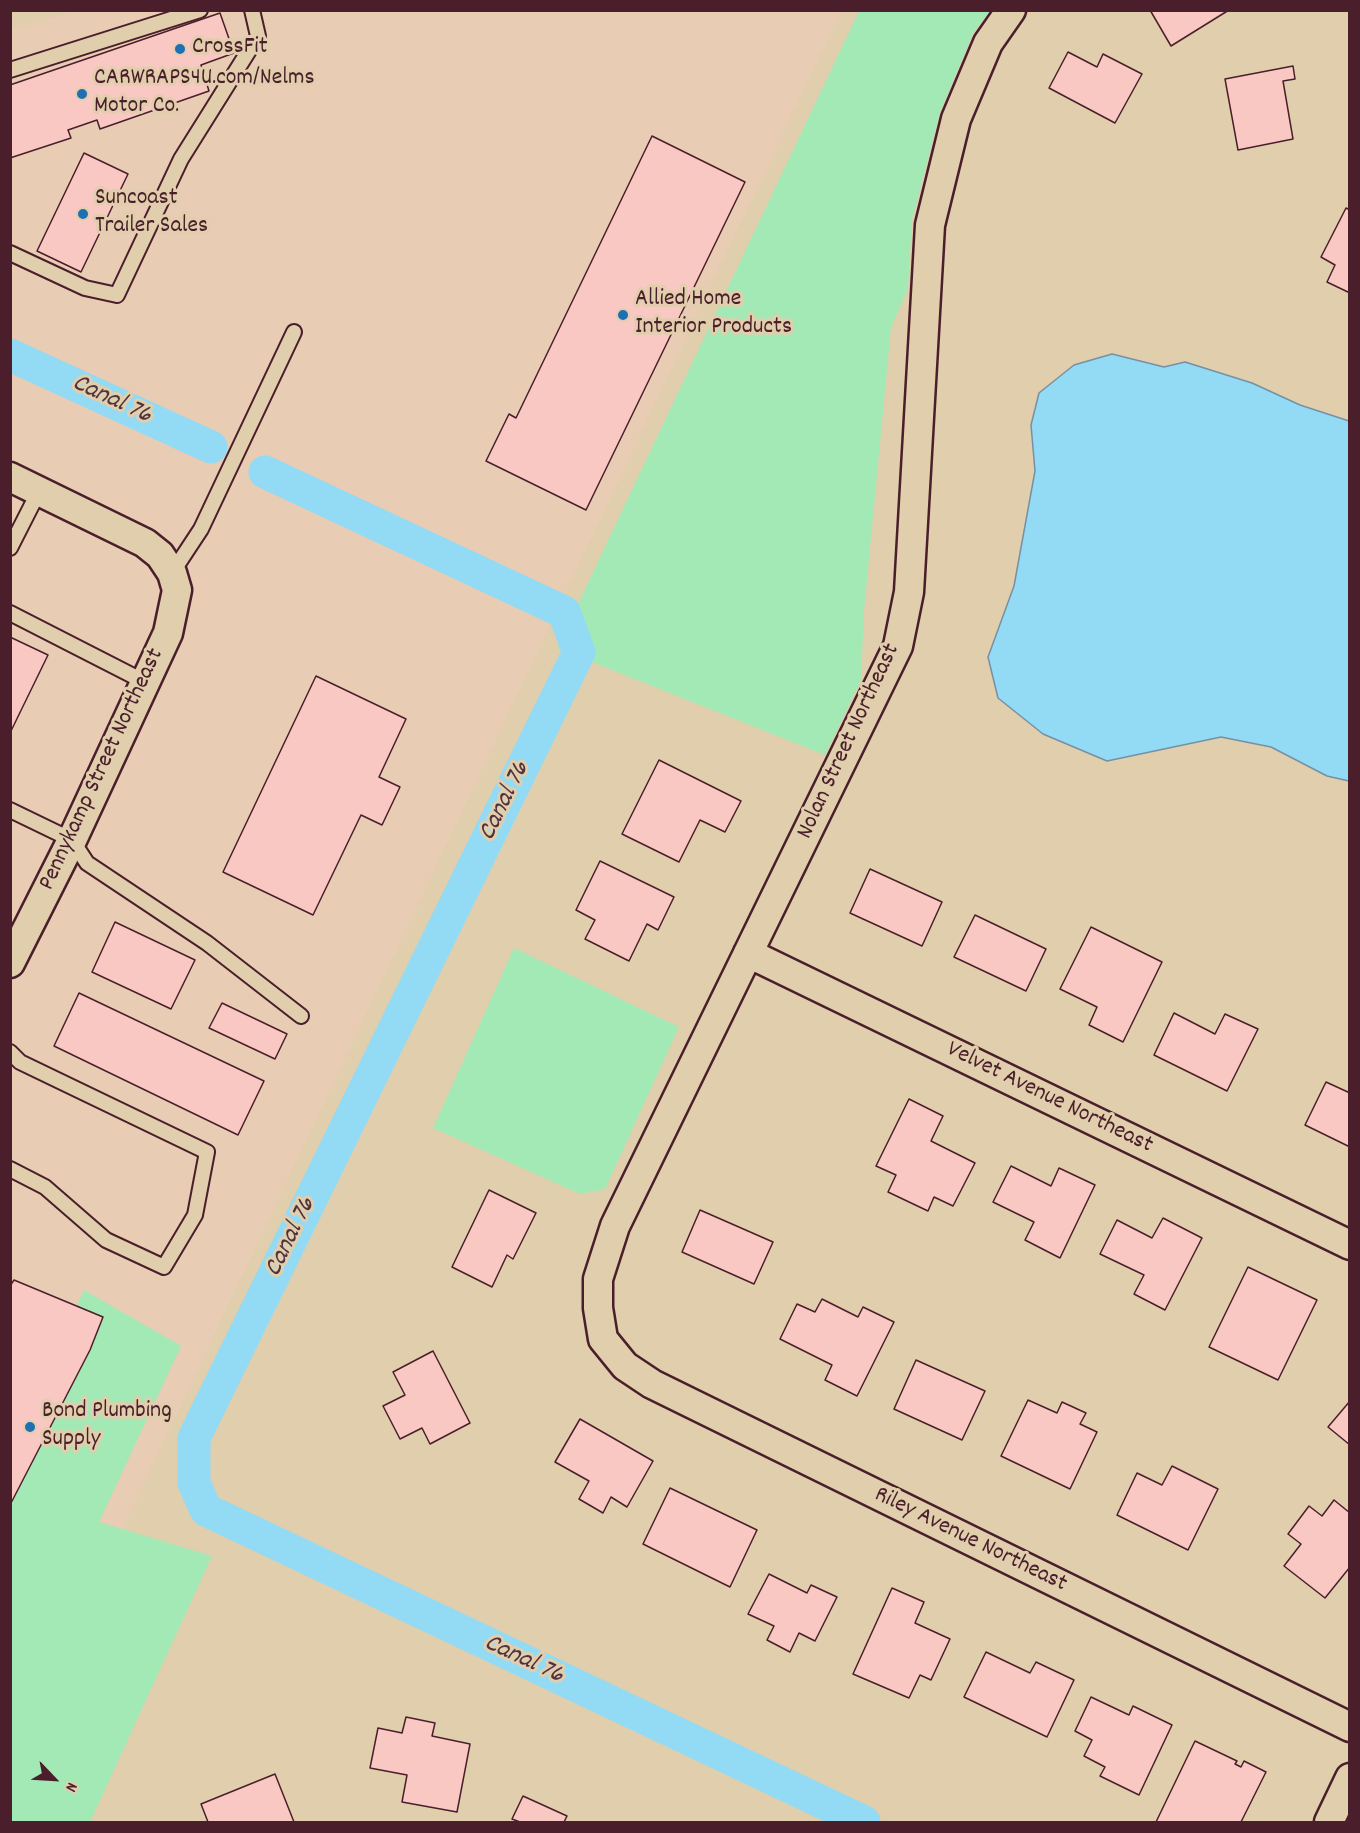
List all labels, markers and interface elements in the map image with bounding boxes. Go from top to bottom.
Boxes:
place label: CrossFit [192,35,268,63]
marker: CrossFit [173,42,187,56]
place label: CARWRAPS4U.com/Nelms Motor Co. [94,66,315,122]
marker: CARWRAPS4U.com/Nelms Motor Co. [75,87,89,101]
place label: Suncoast Trailer Sales [95,186,208,242]
marker: Suncoast Trailer Sales [76,207,90,221]
place label: Allied Home Interior Products [635,287,792,343]
marker: Allied Home Interior Products [616,308,630,322]
water label: Canal 76 [66,369,156,433]
street label: Nolan Street Northeast [792,640,908,844]
street label: Pennykamp Street Northeast [34,645,172,895]
water label: Canal 76 [474,757,538,847]
street label: Velvet Avenue Northeast [941,1037,1157,1161]
water label: Canal 76 [260,1193,324,1283]
place label: Bond Plumbing Supply [42,1399,172,1455]
marker: Bond Plumbing Supply [23,1420,37,1434]
street label: Riley Avenue Northeast [869,1482,1071,1600]
water label: Canal 76 [478,1629,568,1693]
north arrow [24,1749,84,1809]
text: N [59,1778,83,1795]

